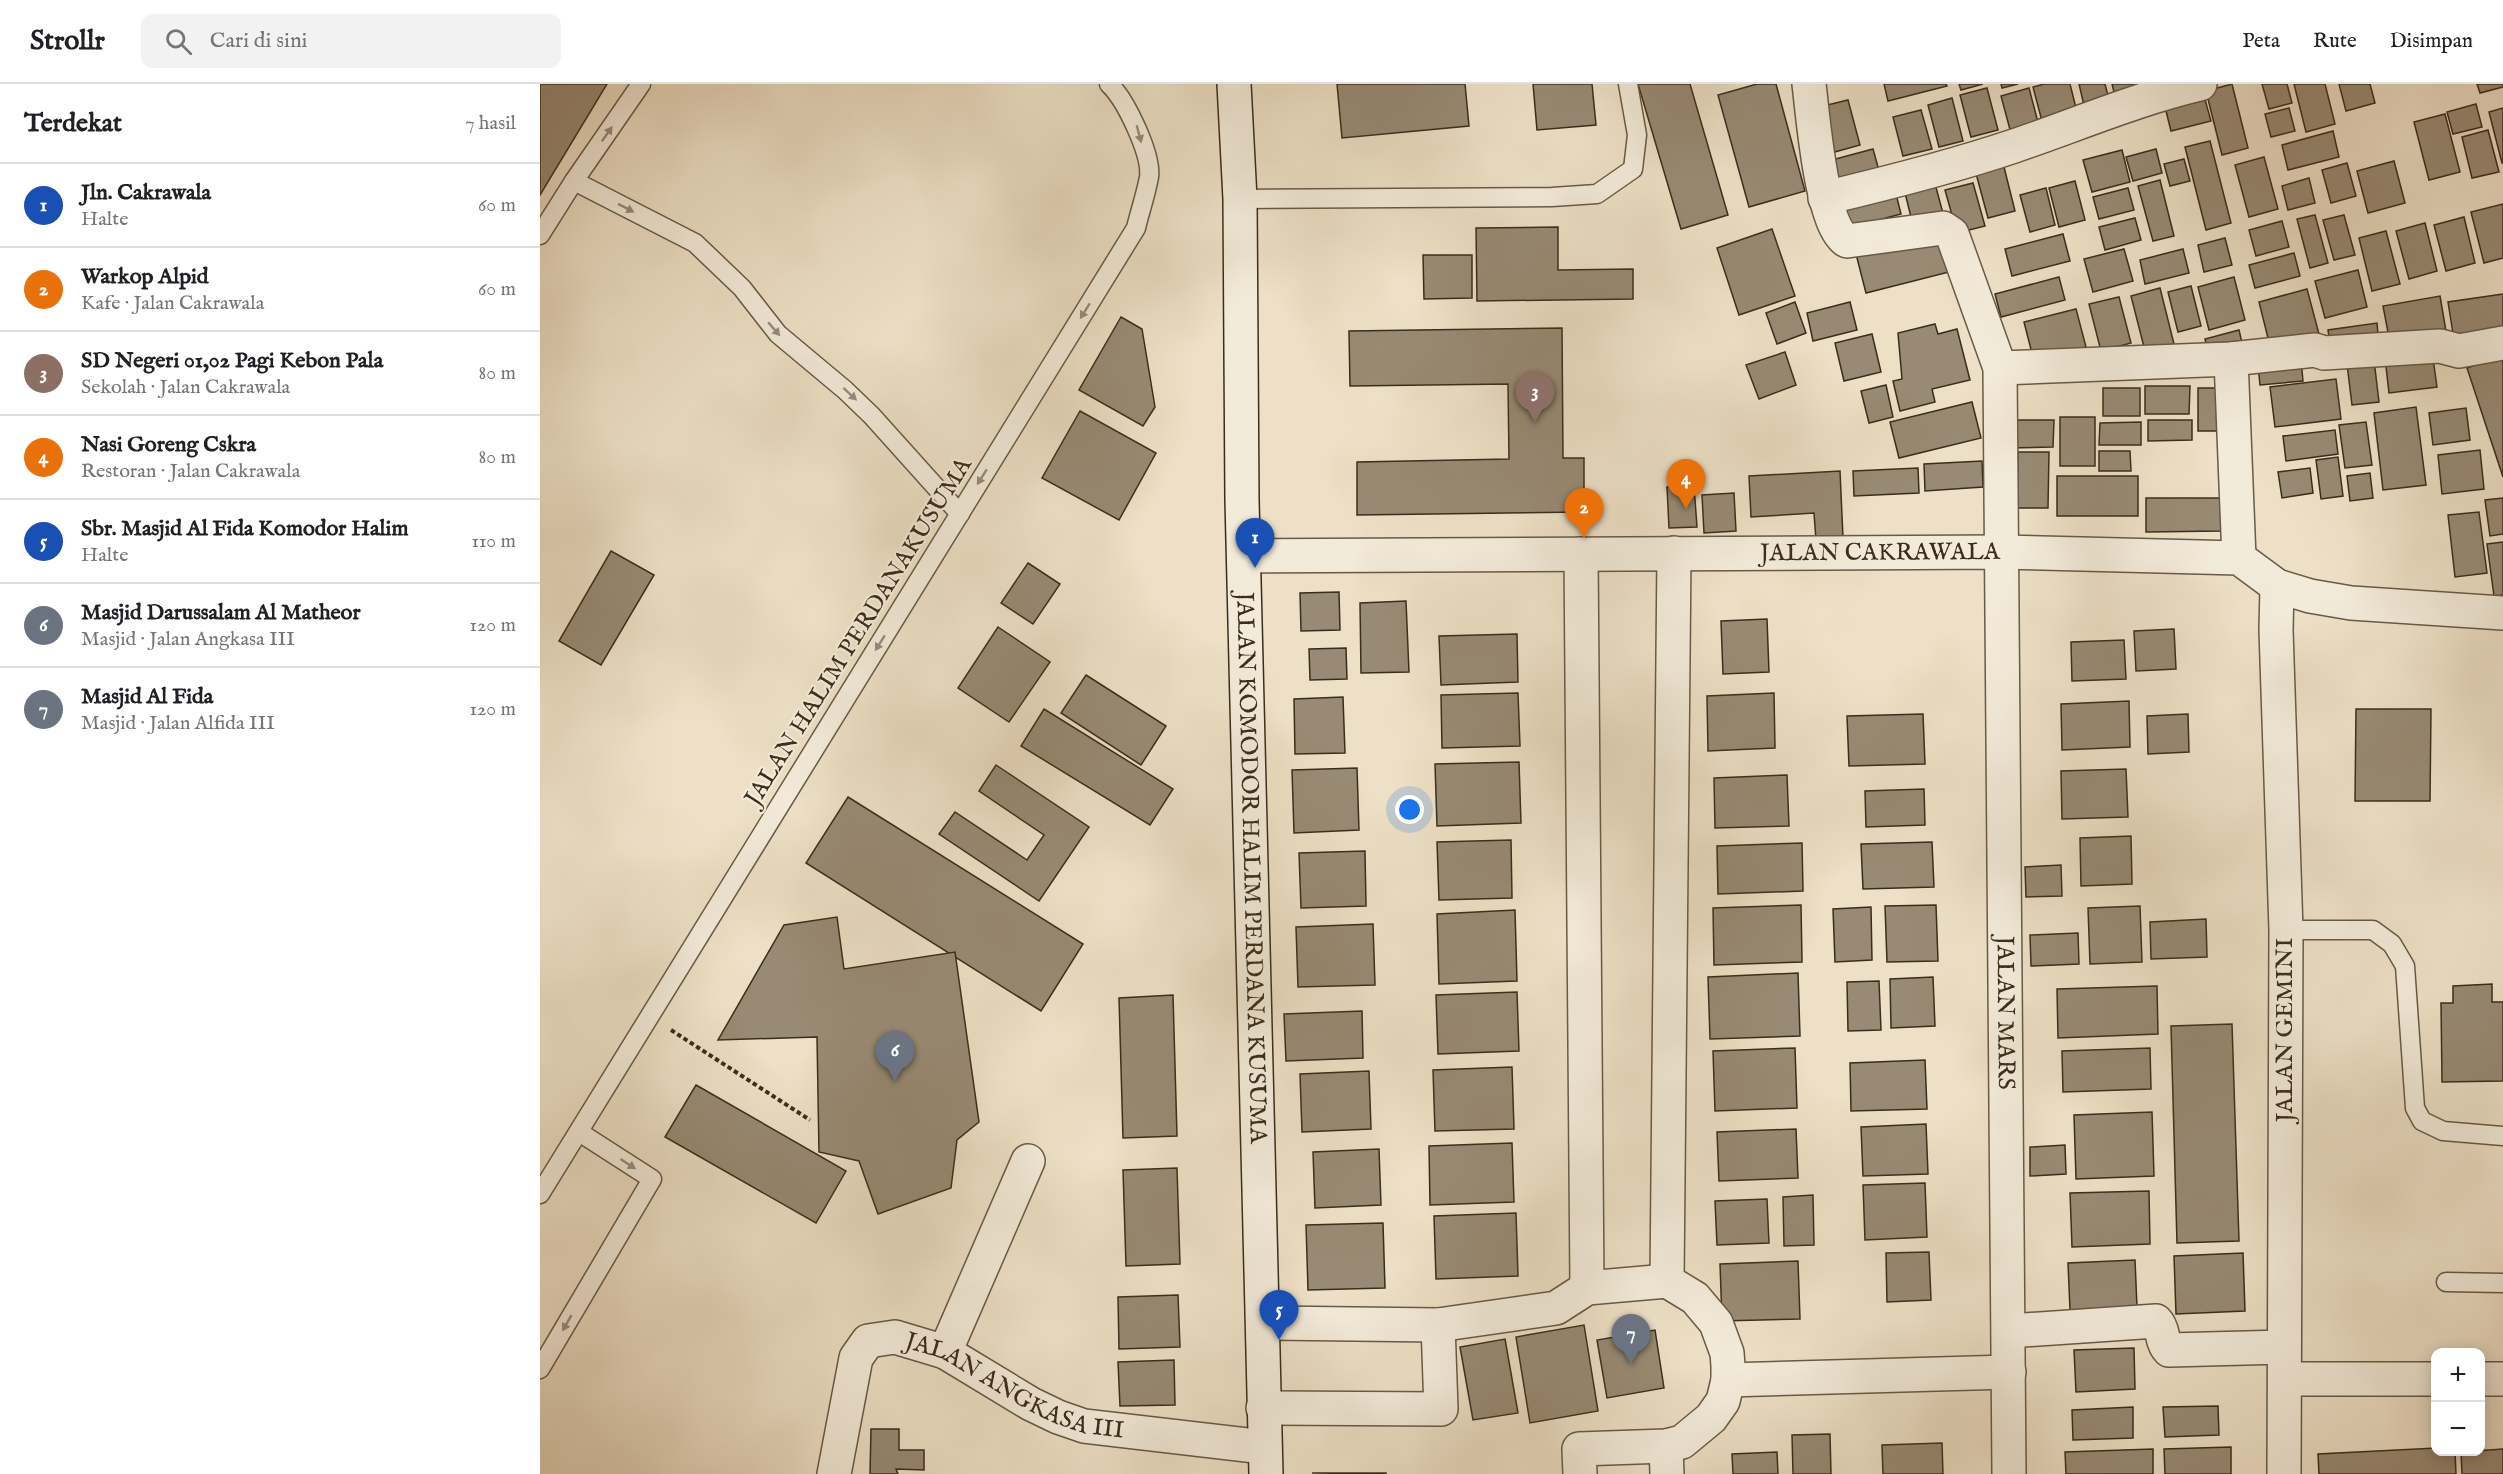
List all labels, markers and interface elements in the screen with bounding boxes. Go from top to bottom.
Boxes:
search box [141,14,561,68]
text: Strollr [30,24,105,59]
icon: search [162,25,195,58]
text: Cari di sini [210,27,308,55]
text: Peta [2242,28,2280,55]
text: Rute [2313,28,2357,55]
text: Disimpan [2390,28,2473,55]
text: Terdekat [24,107,122,140]
text: 7 hasil [465,111,516,136]
one-way arrow [1134,124,1144,143]
one-way arrow [601,126,613,142]
text: Jln. Cakrawala [81,179,211,207]
text: 1 [40,193,47,218]
text: 60 m [478,193,516,218]
one-way arrow [617,203,634,213]
text: Halte [81,207,128,232]
text: Warkop Alpid [81,263,209,291]
text: 2 [39,277,48,302]
text: 60 m [478,277,516,302]
text: Kafe · Jalan Cakrawala [81,291,264,316]
one-way arrow [1079,303,1090,319]
one-way arrow [768,321,781,337]
text: SD Negeri 01,02 Pagi Kebon Pala [81,347,383,375]
text: 3 [40,361,47,386]
text: 80 m [479,361,516,386]
pin: 3 [1516,372,1554,422]
text: Sekolah · Jalan Cakrawala [81,375,290,400]
one-way arrow [842,387,856,401]
text: Nasi Goreng Cskra [81,431,256,459]
text: 4 [39,445,48,470]
text: 80 m [479,445,516,470]
street label: JALAN HALIM PERDANAKUSUMA [737,451,980,815]
text: Restoran · Jalan Cakrawala [81,459,300,484]
pin: 4 [1666,460,1706,509]
one-way arrow [977,469,988,485]
pin: 2 [1564,488,1604,538]
text: Sbr. Masjid Al Fida Komodor Halim [81,515,408,543]
pin: 1 [1236,518,1274,568]
text: 5 [40,529,47,554]
text: 110 m [472,529,516,554]
street label: JALAN CAKRAWALA [1757,537,2001,569]
text: Halte [81,543,128,568]
street label: JALAN KOMODOR HALIM PERDANA KUSUMA [1229,589,1273,1145]
text: Masjid Darussalam Al Matheor [81,599,361,627]
text: 6 [39,613,48,638]
text: 120 m [470,613,516,638]
text: Masjid · Jalan Angkasa III [81,627,295,652]
one-way arrow [875,635,886,651]
text: Masjid Al Fida [81,683,213,711]
text: 7 [39,697,48,722]
text: 120 m [470,697,516,722]
text: Masjid · Jalan Alfida III [81,711,275,736]
your location [1395,795,1424,824]
street label: JALAN MARS [1989,933,2021,1090]
street label: JALAN GEMINI [2270,938,2301,1125]
pin: 6 [876,1032,914,1081]
one-way arrow [620,1158,636,1169]
pin: 5 [1260,1290,1298,1340]
pin: 7 [1612,1314,1650,1364]
one-way arrow [562,1315,572,1332]
street label: JALAN ANGKASA III [899,1325,1126,1446]
map controls [2431,1348,2485,1456]
button: + [2431,1348,2485,1402]
button: − [2431,1402,2485,1456]

